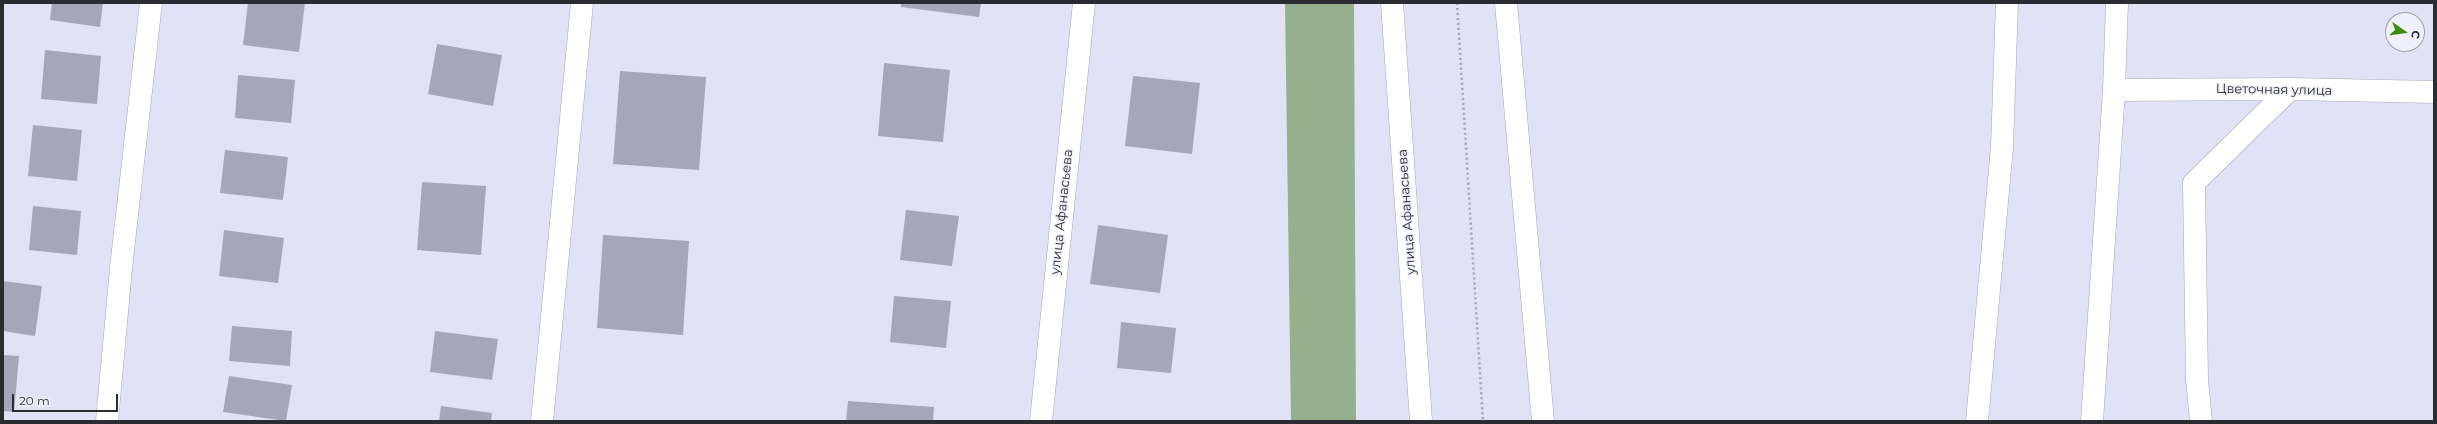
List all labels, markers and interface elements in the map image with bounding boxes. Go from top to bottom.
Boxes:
north arrow [2385,12,2425,52]
text: С [2408,29,2423,40]
street label: Цветочная улица [2216,81,2332,99]
street label: улица Афанасьева [1048,149,1076,275]
street label: улица Афанасьева [1395,149,1419,275]
scale bar [14,386,120,412]
text: 20 m [19,393,50,408]

